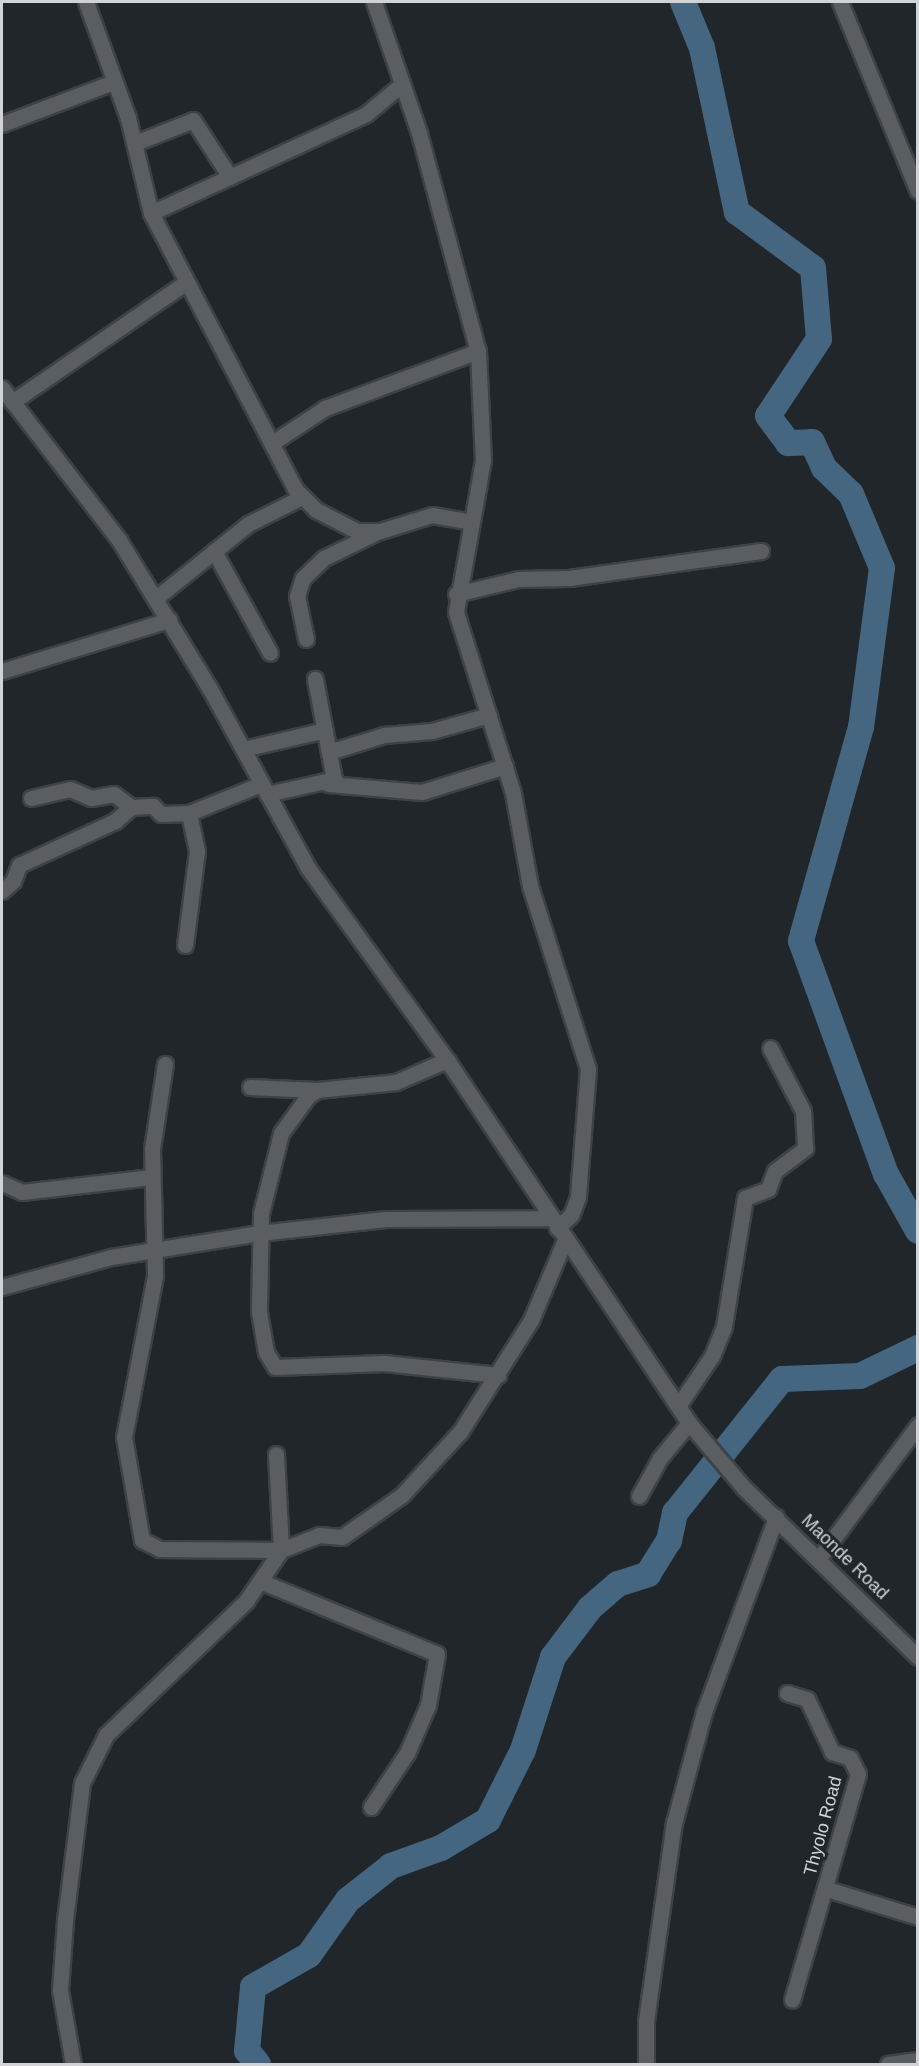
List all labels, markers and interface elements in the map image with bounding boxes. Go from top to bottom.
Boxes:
street label: Maonde Road [797,1510,893,1604]
street label: Thyolo Road [799,1774,847,1878]

